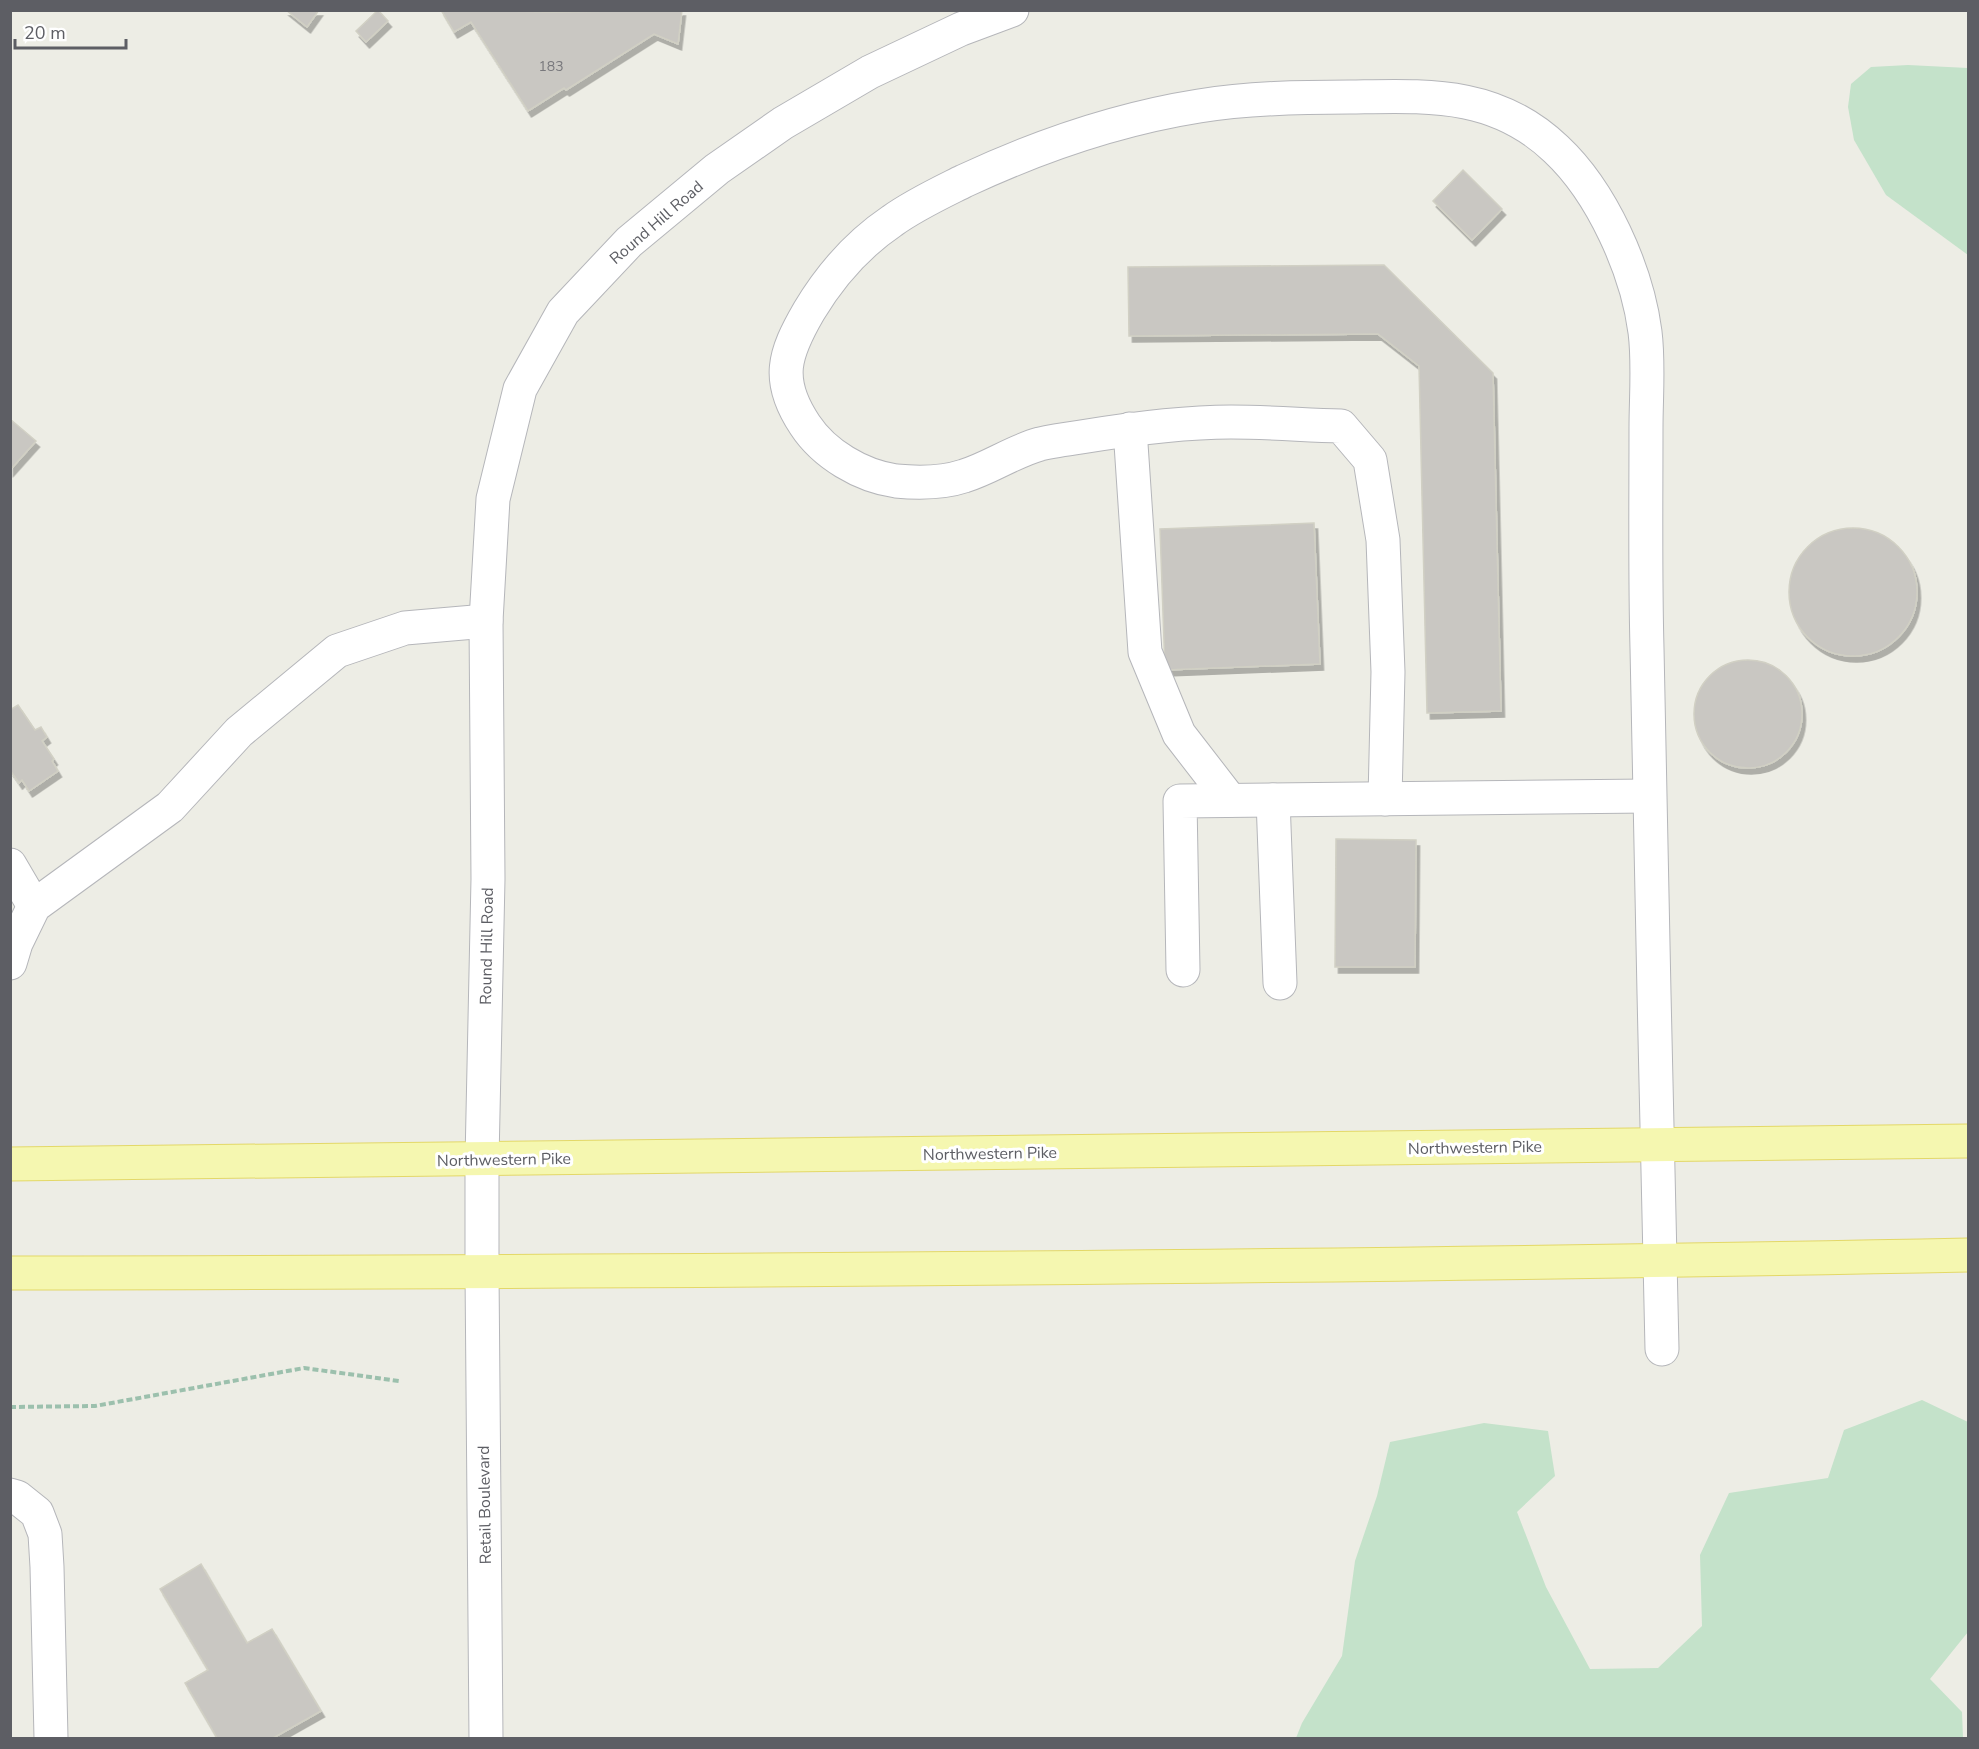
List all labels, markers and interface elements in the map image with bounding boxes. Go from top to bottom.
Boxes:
scale bar [15,12,126,50]
text: 20 m [24,21,66,45]
house number: 183 [538,57,564,76]
street label: Round Hill Road [605,176,708,270]
street label: Round Hill Road [475,887,499,1005]
street label: Northwestern Pike [1408,1136,1542,1160]
street label: Northwestern Pike [923,1142,1057,1166]
street label: Northwestern Pike [437,1148,571,1172]
street label: Retail Boulevard [473,1445,497,1565]

